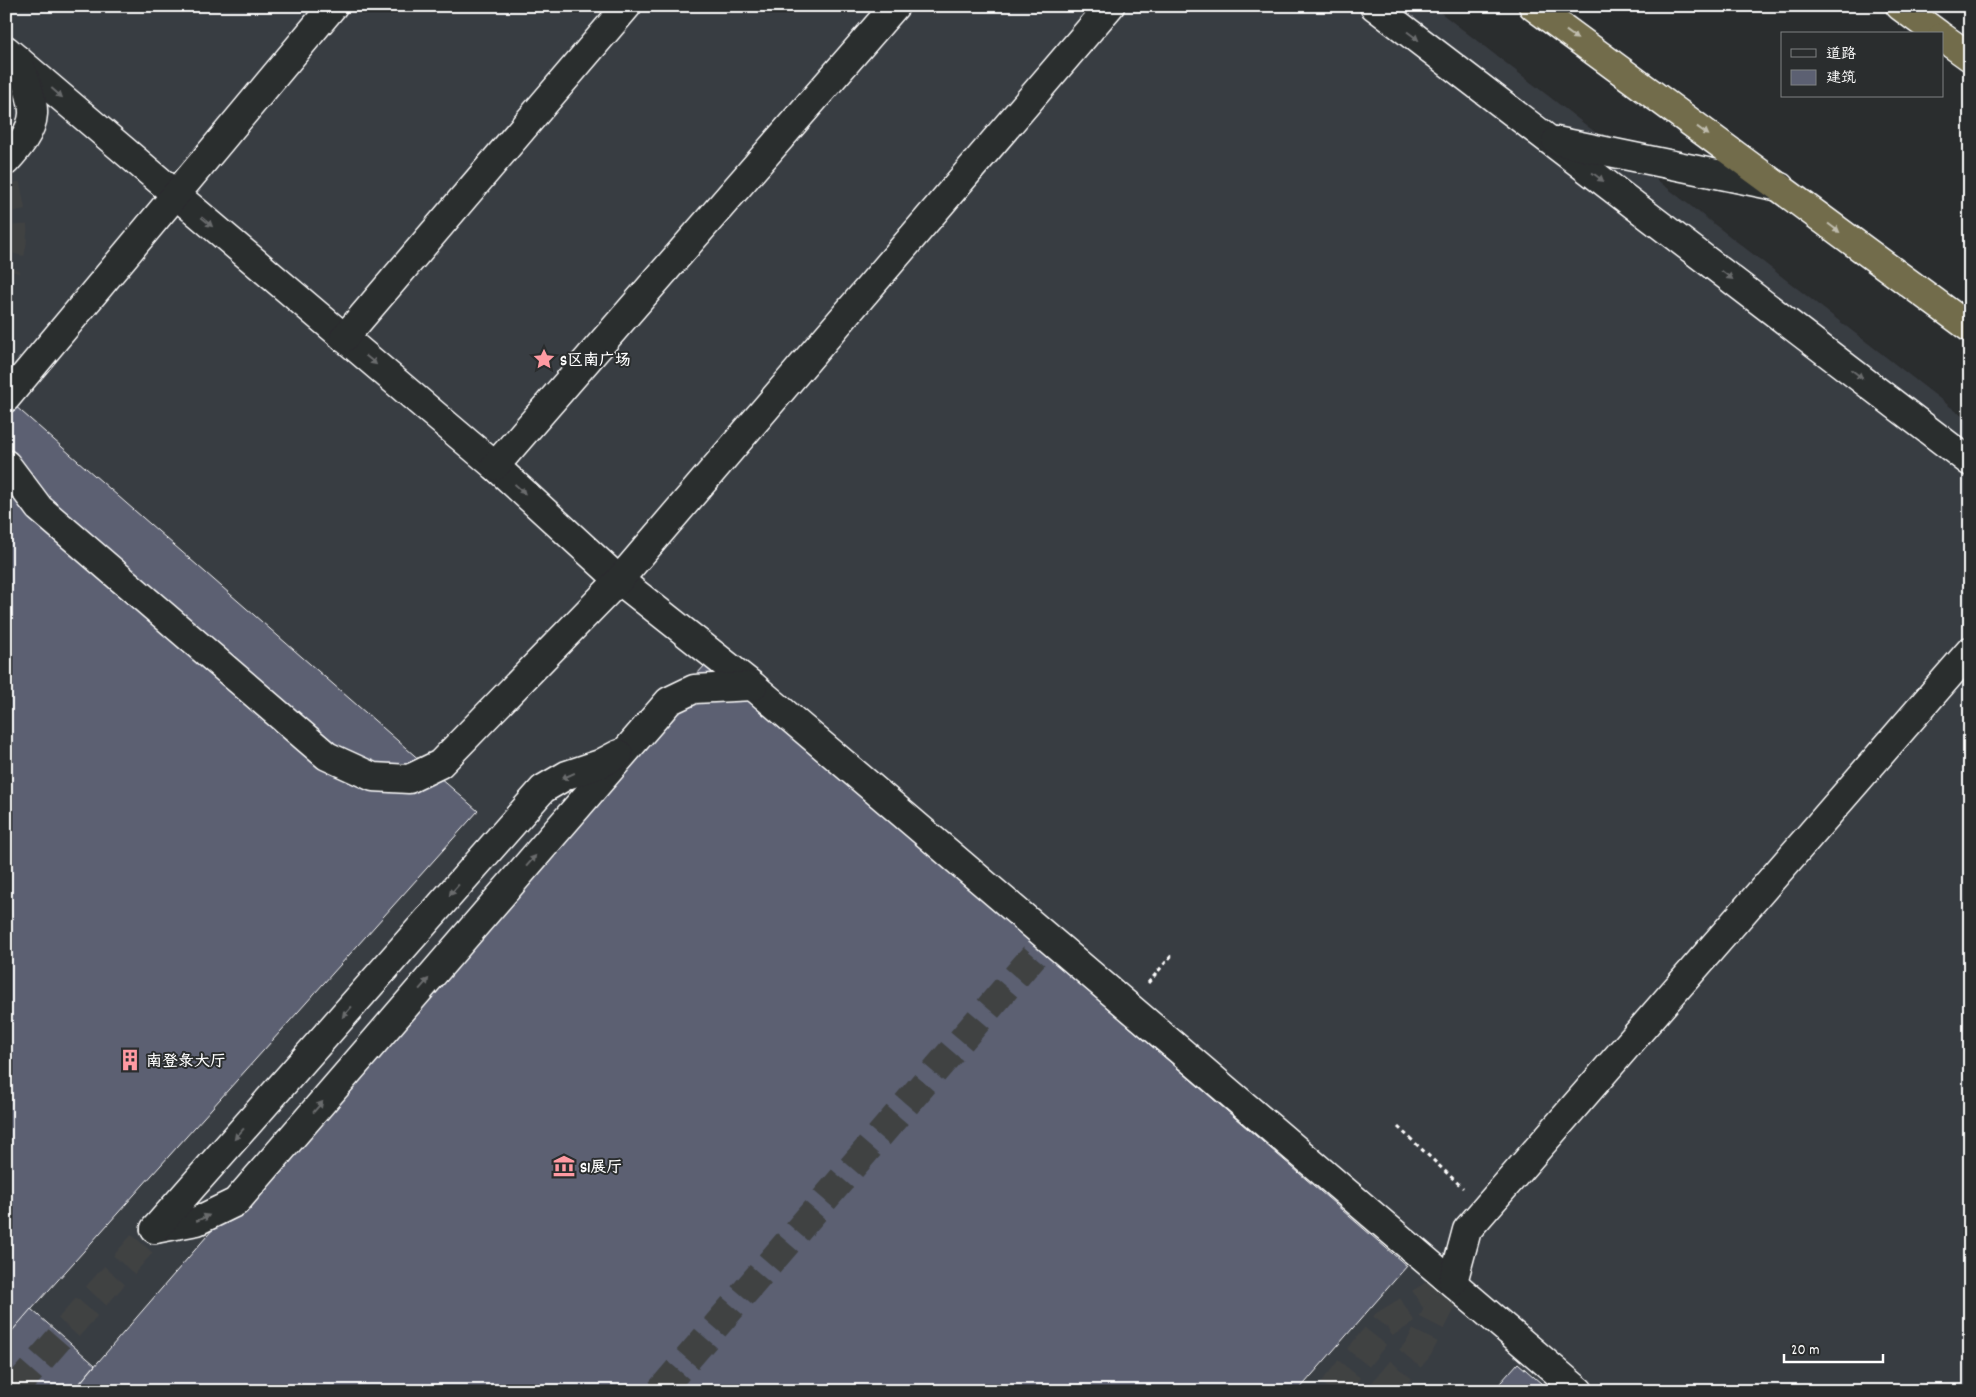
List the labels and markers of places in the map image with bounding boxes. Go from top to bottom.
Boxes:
place icon: S区南广场 [531,346,557,372]
place label: S区南广场 [560,350,631,373]
building icon: 南登录大厅 [117,1047,143,1073]
place label: 南登录大厅 [146,1051,226,1074]
museum icon: S1展厅 [551,1153,577,1179]
place label: S1展厅 [580,1157,623,1180]

